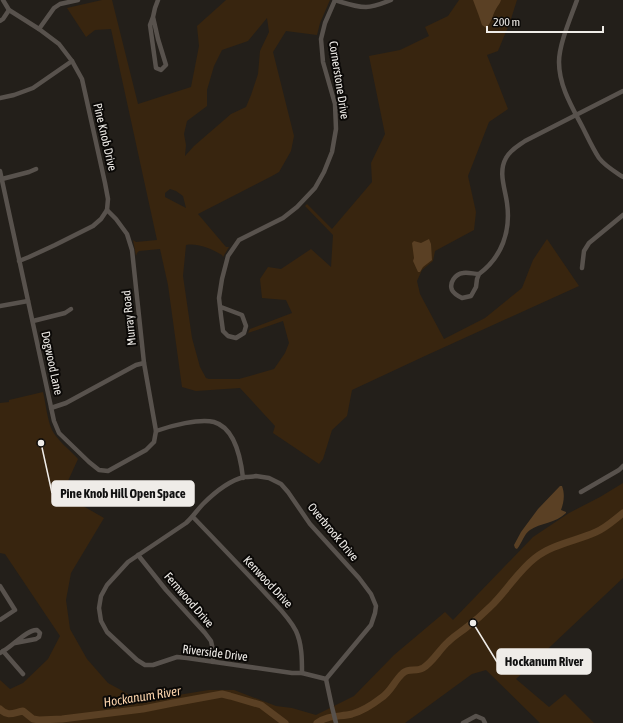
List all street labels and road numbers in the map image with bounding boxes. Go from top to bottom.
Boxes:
street label: Cornerstone Drive [326,40,352,120]
street label: Pine Knob Drive [90,102,120,172]
street label: Murray Road [119,290,139,346]
street label: Dogwood Lane [38,330,66,396]
street label: Overbrook Drive [305,500,361,564]
street label: Kenwood Drive [240,553,296,611]
street label: Fernwood Drive [161,570,217,630]
street label: Riverside Drive [182,642,248,664]

